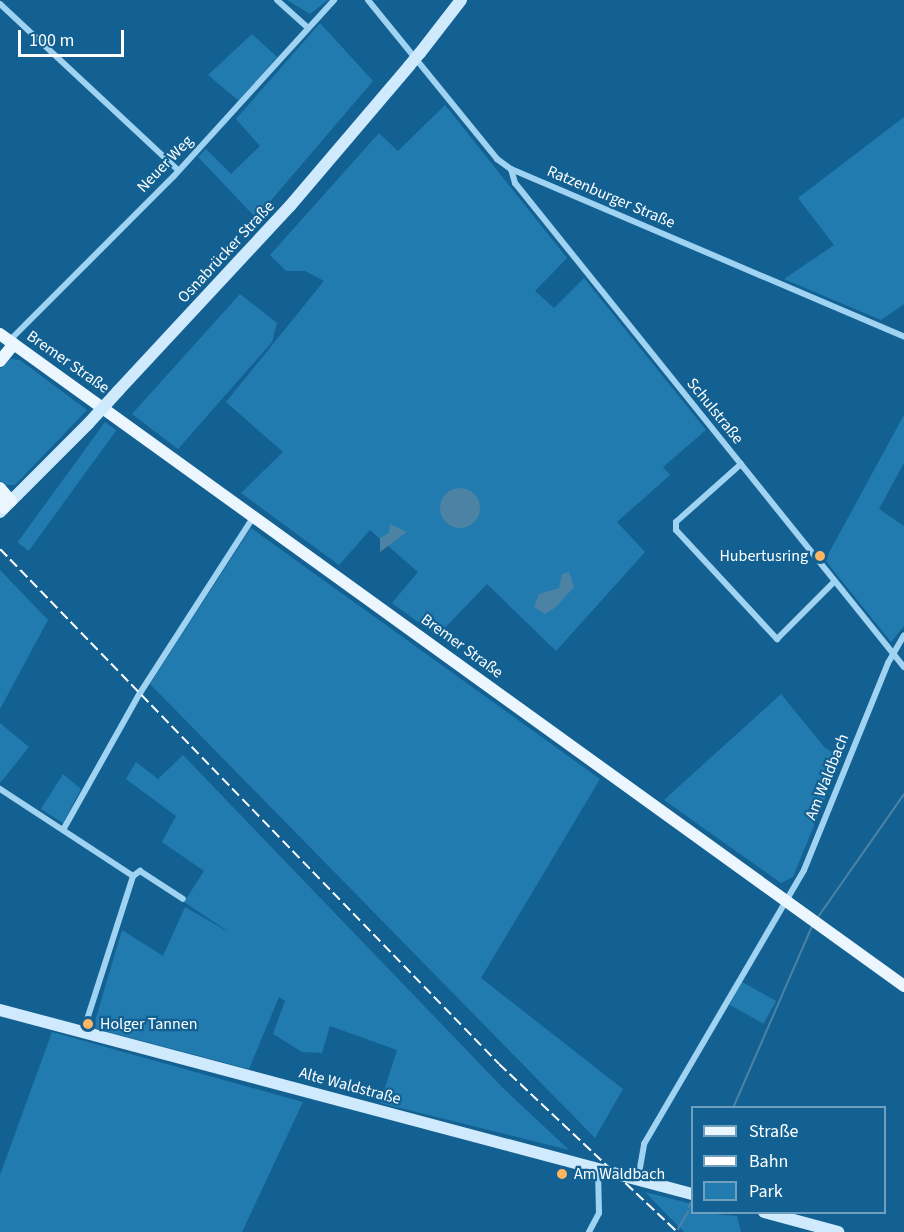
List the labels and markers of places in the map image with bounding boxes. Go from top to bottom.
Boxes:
place label: Hubertusring [719,546,808,566]
marker: Hubertusring [813,549,827,563]
place label: Holger Tannen [100,1014,197,1034]
marker: Holger Tannen [81,1017,95,1031]
place label: Am Waldbach [574,1164,665,1184]
marker: Am Waldbach [555,1167,569,1181]

